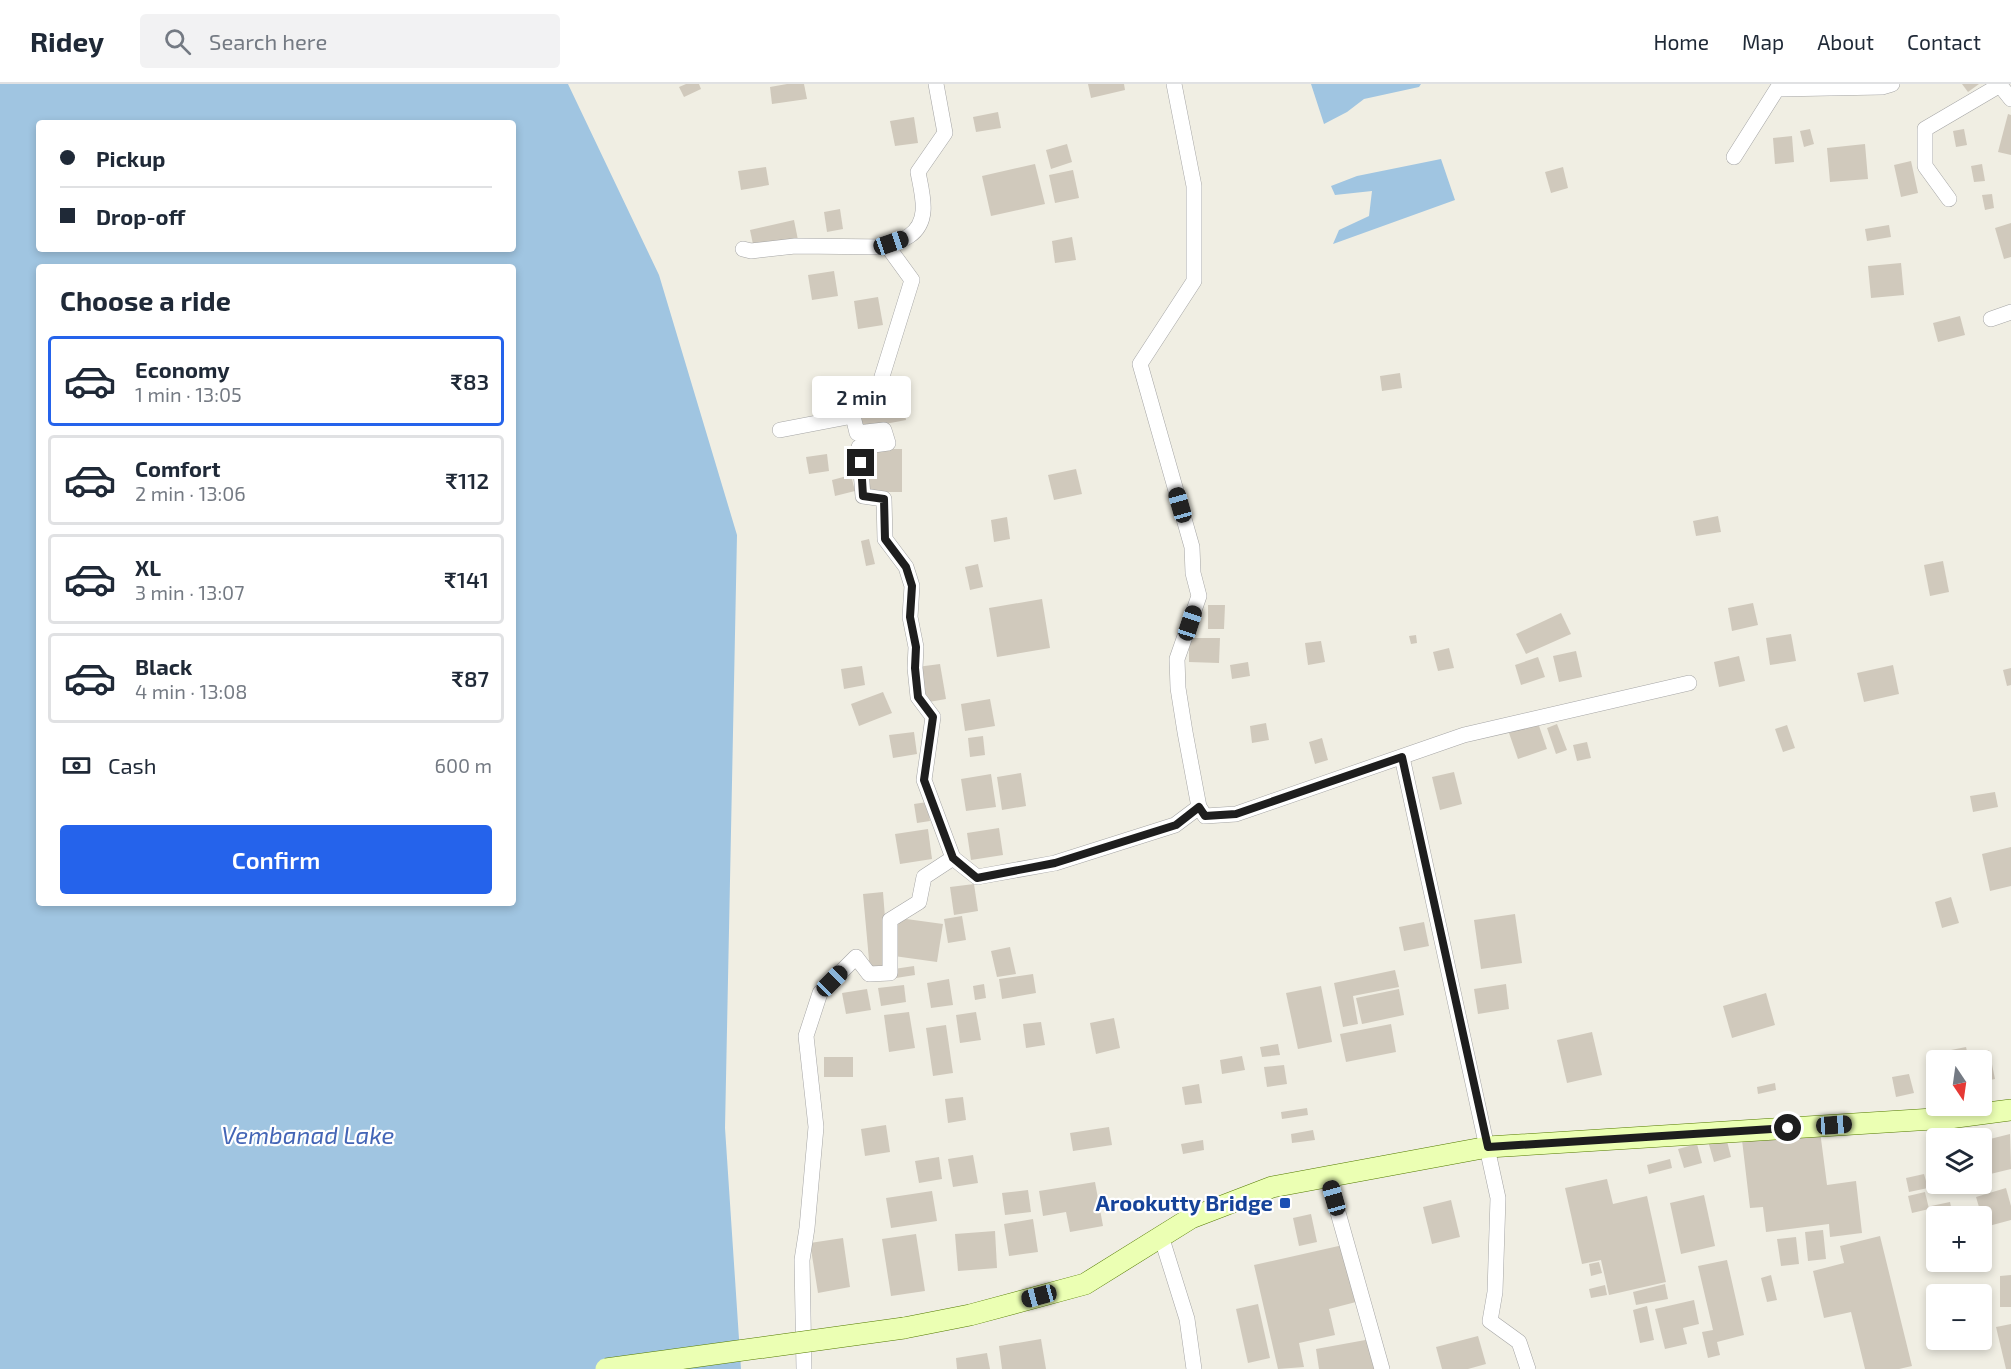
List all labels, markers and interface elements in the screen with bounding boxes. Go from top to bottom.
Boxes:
search box [140,14,560,68]
text: Ridey [30,24,104,58]
icon: search [161,25,194,58]
text: Search here [209,28,327,54]
text: Home [1653,29,1709,54]
text: Map [1742,29,1784,54]
text: About [1817,29,1874,54]
text: Contact [1907,29,1981,54]
text: Pickup [96,145,165,171]
text: Drop-off [96,203,185,229]
car [871,229,911,257]
text: Choose a ride [60,284,231,316]
icon: car [63,354,117,408]
text: Economy [135,356,230,382]
text: ₹83 [450,368,489,394]
callout: 2 min [812,376,910,418]
text: 1 min · 13:05 [135,382,242,406]
text: 2 min [836,385,887,409]
route end [847,449,874,476]
icon: car [63,453,117,507]
text: Comfort [135,455,220,481]
text: ₹112 [445,467,489,493]
text: 2 min · 13:06 [135,481,246,505]
car [1166,485,1194,525]
icon: car [63,552,117,606]
text: XL [135,554,161,580]
text: ₹141 [444,566,489,592]
text: 3 min · 13:07 [135,580,244,604]
car [1176,603,1204,643]
icon: car [63,651,117,705]
text: Black [135,653,192,679]
text: ₹87 [451,665,489,691]
text: 4 min · 13:08 [135,679,248,703]
icon: cash [60,749,93,782]
text: Cash [108,752,157,778]
text: 600 m [434,753,492,777]
button: Confirm [60,825,492,894]
car [813,962,851,1000]
north arrow [1926,1050,1992,1116]
map controls [1926,1050,1992,1350]
route start [1774,1114,1801,1141]
car [1815,1115,1853,1135]
water label: Vembanad Lake [222,1120,395,1149]
button: layers [1926,1128,1992,1194]
car [1320,1178,1348,1218]
place label: Arookutty Bridge [1096,1189,1273,1216]
marker: Arookutty Bridge [1278,1196,1292,1210]
button: + [1926,1206,1992,1272]
car [1019,1283,1059,1309]
button: − [1926,1284,1992,1350]

